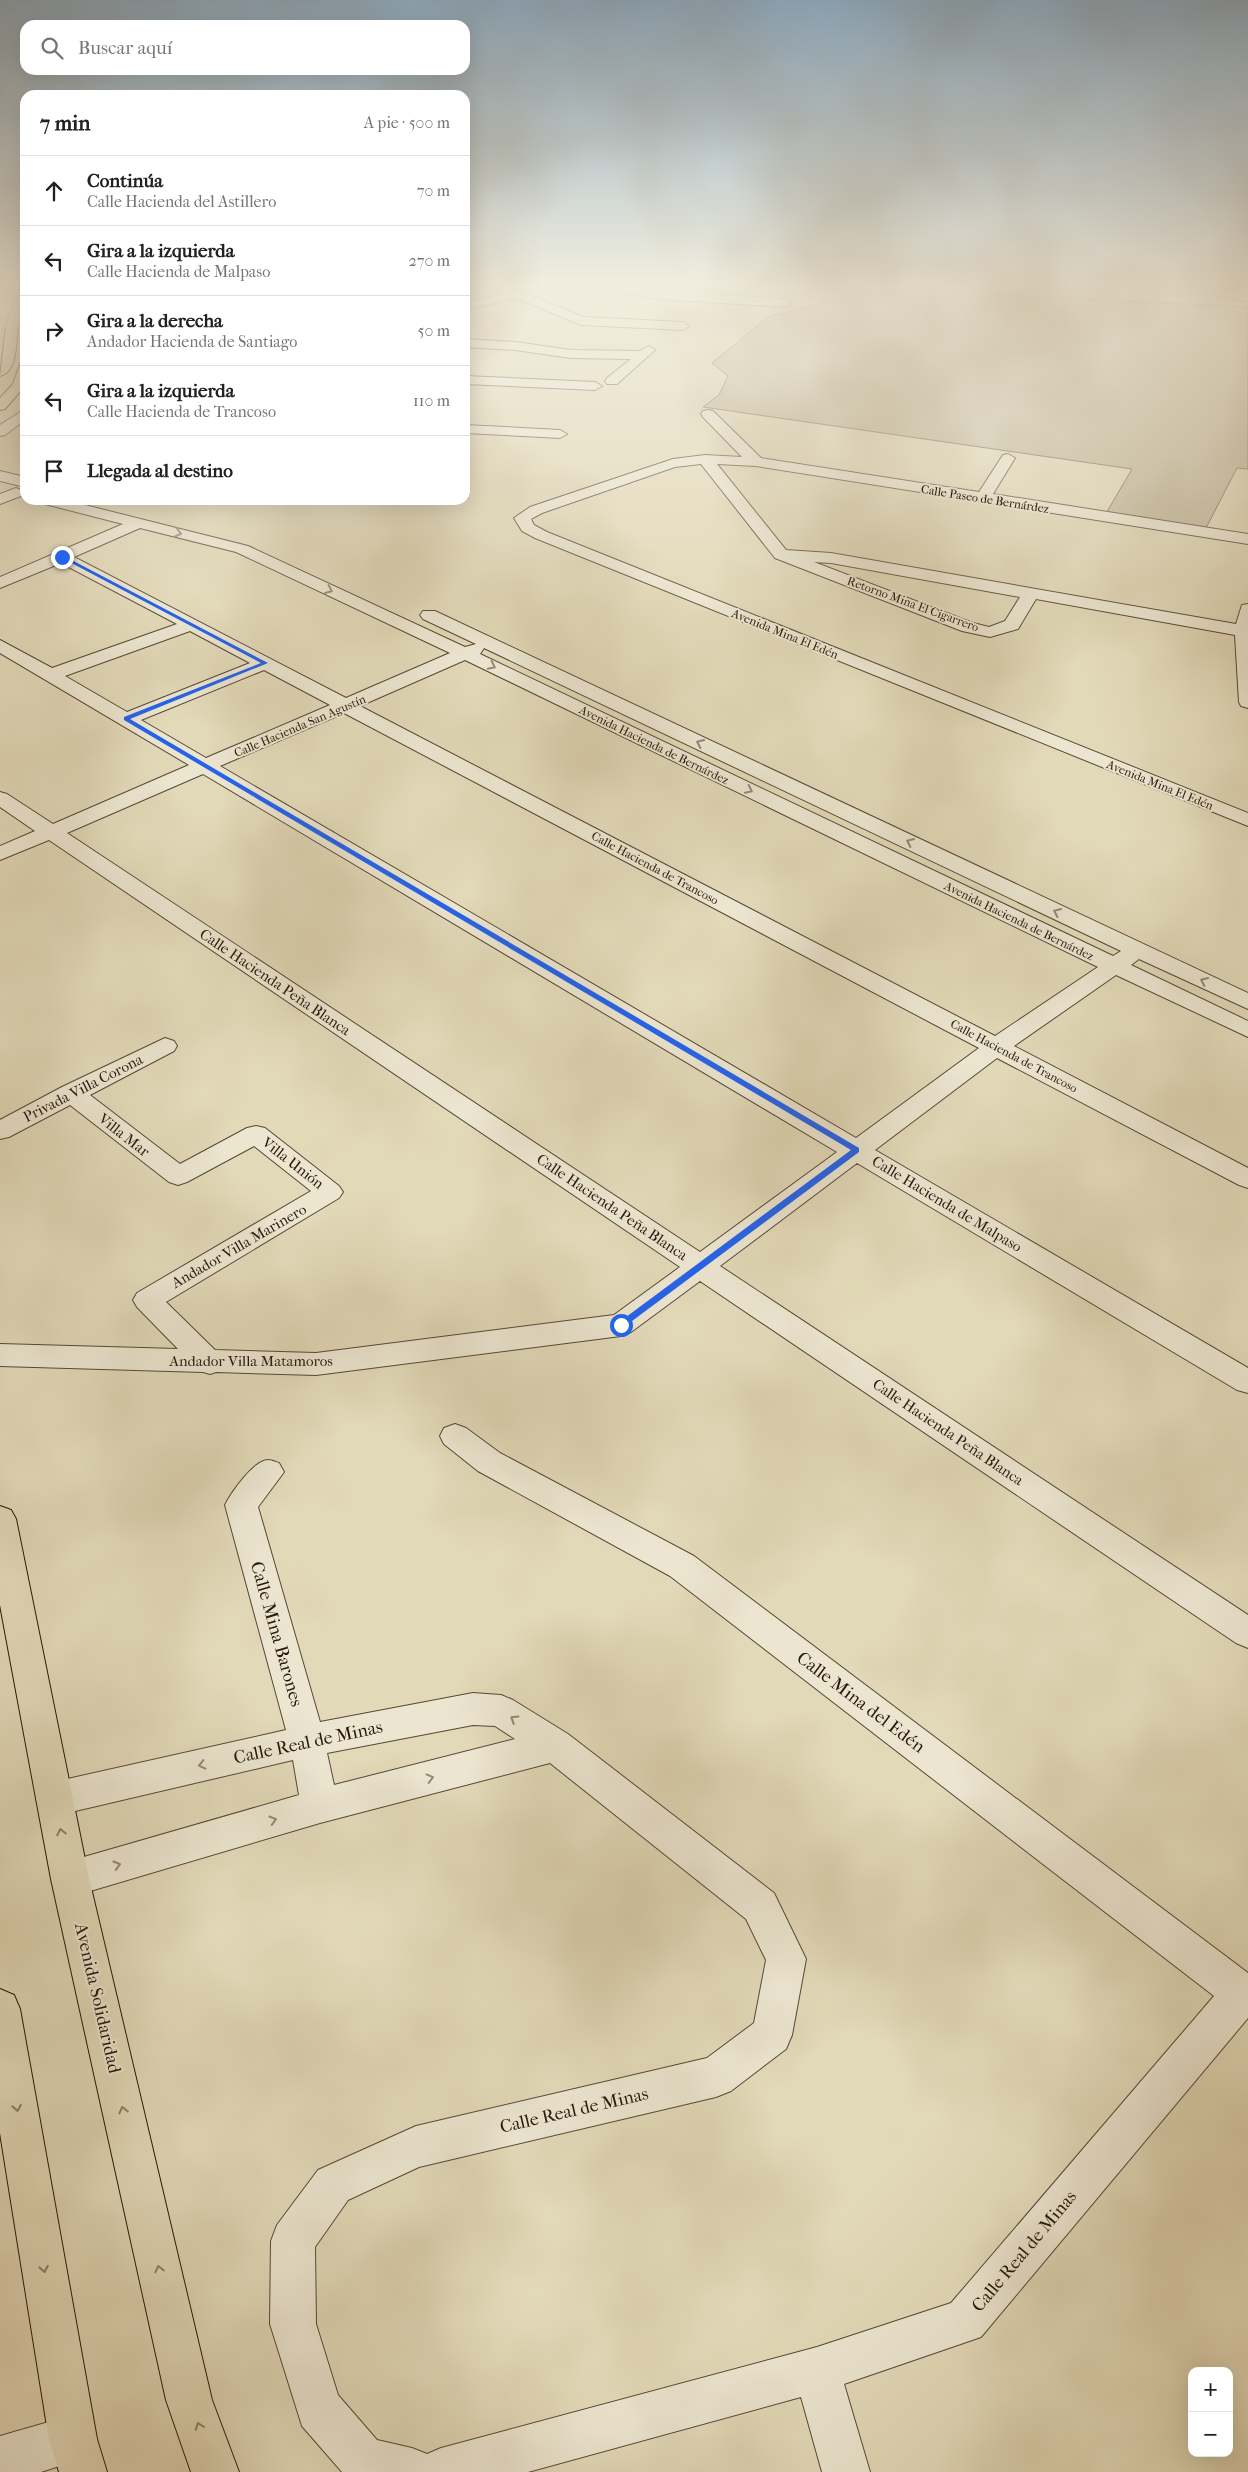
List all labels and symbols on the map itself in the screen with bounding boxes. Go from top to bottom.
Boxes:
street label: Calle Paseo de Bernárdez [920,482,1051,516]
one-way arrow [173,527,182,538]
route end [51,546,74,569]
street label: Retorno Mina El Cigarrero [845,574,981,634]
one-way arrow [324,583,333,594]
street label: Avenida Mina El Edén [729,606,840,662]
one-way arrow [487,660,496,670]
street label: Calle Hacienda San Agustín [232,692,368,760]
street label: Avenida Hacienda de Bernárdez [576,702,732,788]
one-way arrow [696,739,705,749]
street label: Avenida Mina El Edén [1104,757,1215,813]
one-way arrow [744,784,753,794]
street label: Calle Hacienda de Trancoso [589,829,721,907]
one-way arrow [906,838,915,849]
street label: Avenida Hacienda de Bernárdez [941,878,1097,964]
one-way arrow [1053,908,1062,918]
street label: Calle Hacienda Peña Blanca [196,925,355,1040]
one-way arrow [1200,977,1209,987]
street label: Calle Hacienda de Trancoso [948,1017,1080,1095]
street label: Privada Villa Corona [20,1050,147,1126]
street label: Villa Mar [94,1109,154,1161]
street label: Villa Unión [258,1133,328,1193]
street label: Calle Hacienda Peña Blanca [533,1150,692,1265]
street label: Calle Hacienda de Malpaso [869,1152,1026,1256]
street label: Andador Villa Marinero [167,1200,310,1292]
route start [610,1314,633,1337]
street label: Andador Villa Matamoros [168,1352,333,1370]
street label: Calle Hacienda Peña Blanca [869,1375,1028,1490]
street label: Calle Mina Barones [246,1559,307,1709]
street label: Calle Mina del Edén [792,1647,929,1758]
street label: Calle Real de Minas [232,1716,385,1769]
one-way arrow [510,1716,520,1725]
one-way arrow [198,1759,207,1770]
one-way arrow [426,1773,434,1783]
one-way arrow [269,1815,277,1825]
one-way arrow [56,1828,67,1837]
one-way arrow [113,1861,121,1871]
street label: Avenida Solidaridad [70,1920,125,2076]
street label: Calle Real de Minas [498,2083,651,2138]
one-way arrow [11,2104,21,2113]
one-way arrow [118,2106,129,2115]
street label: Calle Real de Minas [968,2186,1081,2316]
one-way arrow [38,2264,48,2273]
one-way arrow [154,2264,165,2273]
one-way arrow [195,2422,205,2431]

